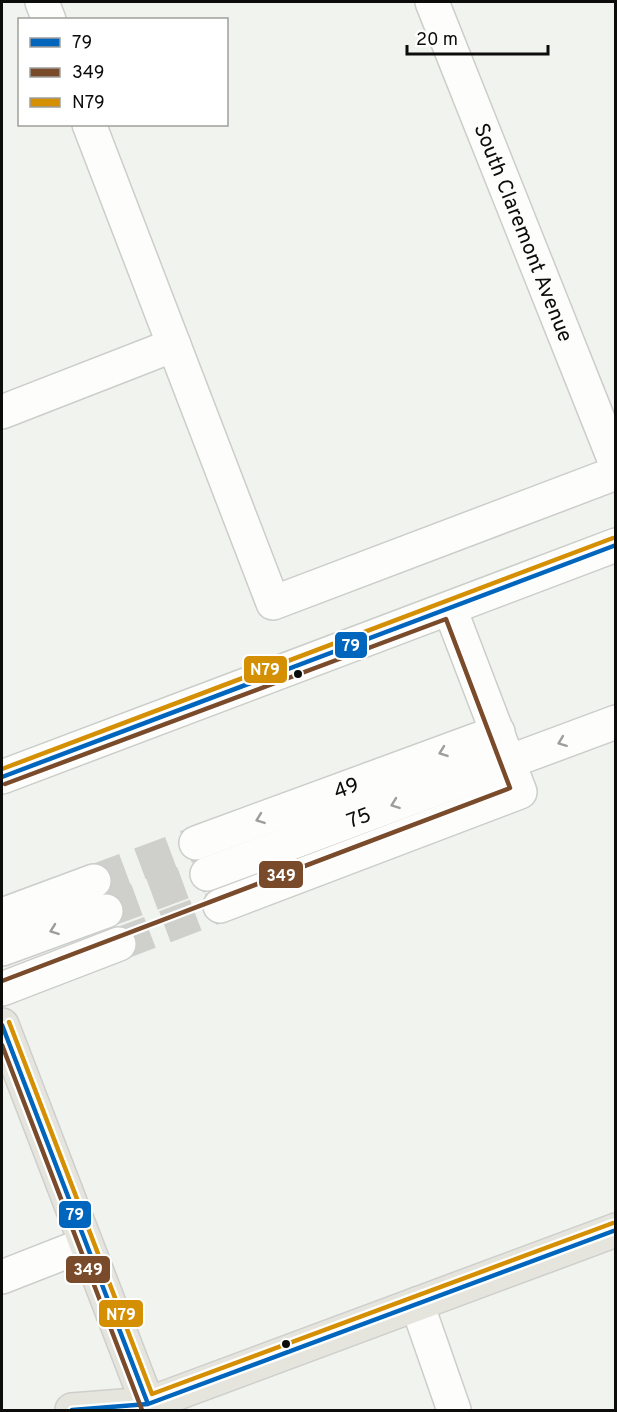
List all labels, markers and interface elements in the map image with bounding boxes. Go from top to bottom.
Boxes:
legend [18,18,228,126]
scale bar [407,18,548,56]
text: 20 m [416,29,458,52]
text: 79 [72,32,92,55]
text: 349 [72,62,105,85]
text: N79 [72,92,105,115]
street label: South Claremont Avenue [467,120,578,346]
line badge: 79 [334,631,368,659]
text: 79 [342,637,360,657]
line badge: N79 [243,655,288,684]
text: N79 [250,661,280,681]
unlabelled marker [292,668,304,680]
one-way arrow [557,735,568,747]
one-way arrow [438,745,449,758]
street label: 49 [330,772,363,806]
one-way arrow [390,797,401,810]
street label: 75 [343,802,375,836]
one-way arrow [255,812,266,825]
line badge: 349 [258,860,304,889]
text: 349 [266,867,296,887]
one-way arrow [49,922,60,935]
line badge: 79 [58,1200,92,1229]
text: 79 [66,1206,84,1226]
line badge: 349 [65,1255,111,1284]
text: 349 [73,1261,103,1281]
line badge: N79 [98,1299,144,1328]
text: N79 [106,1306,136,1326]
unlabelled marker [280,1338,292,1350]

